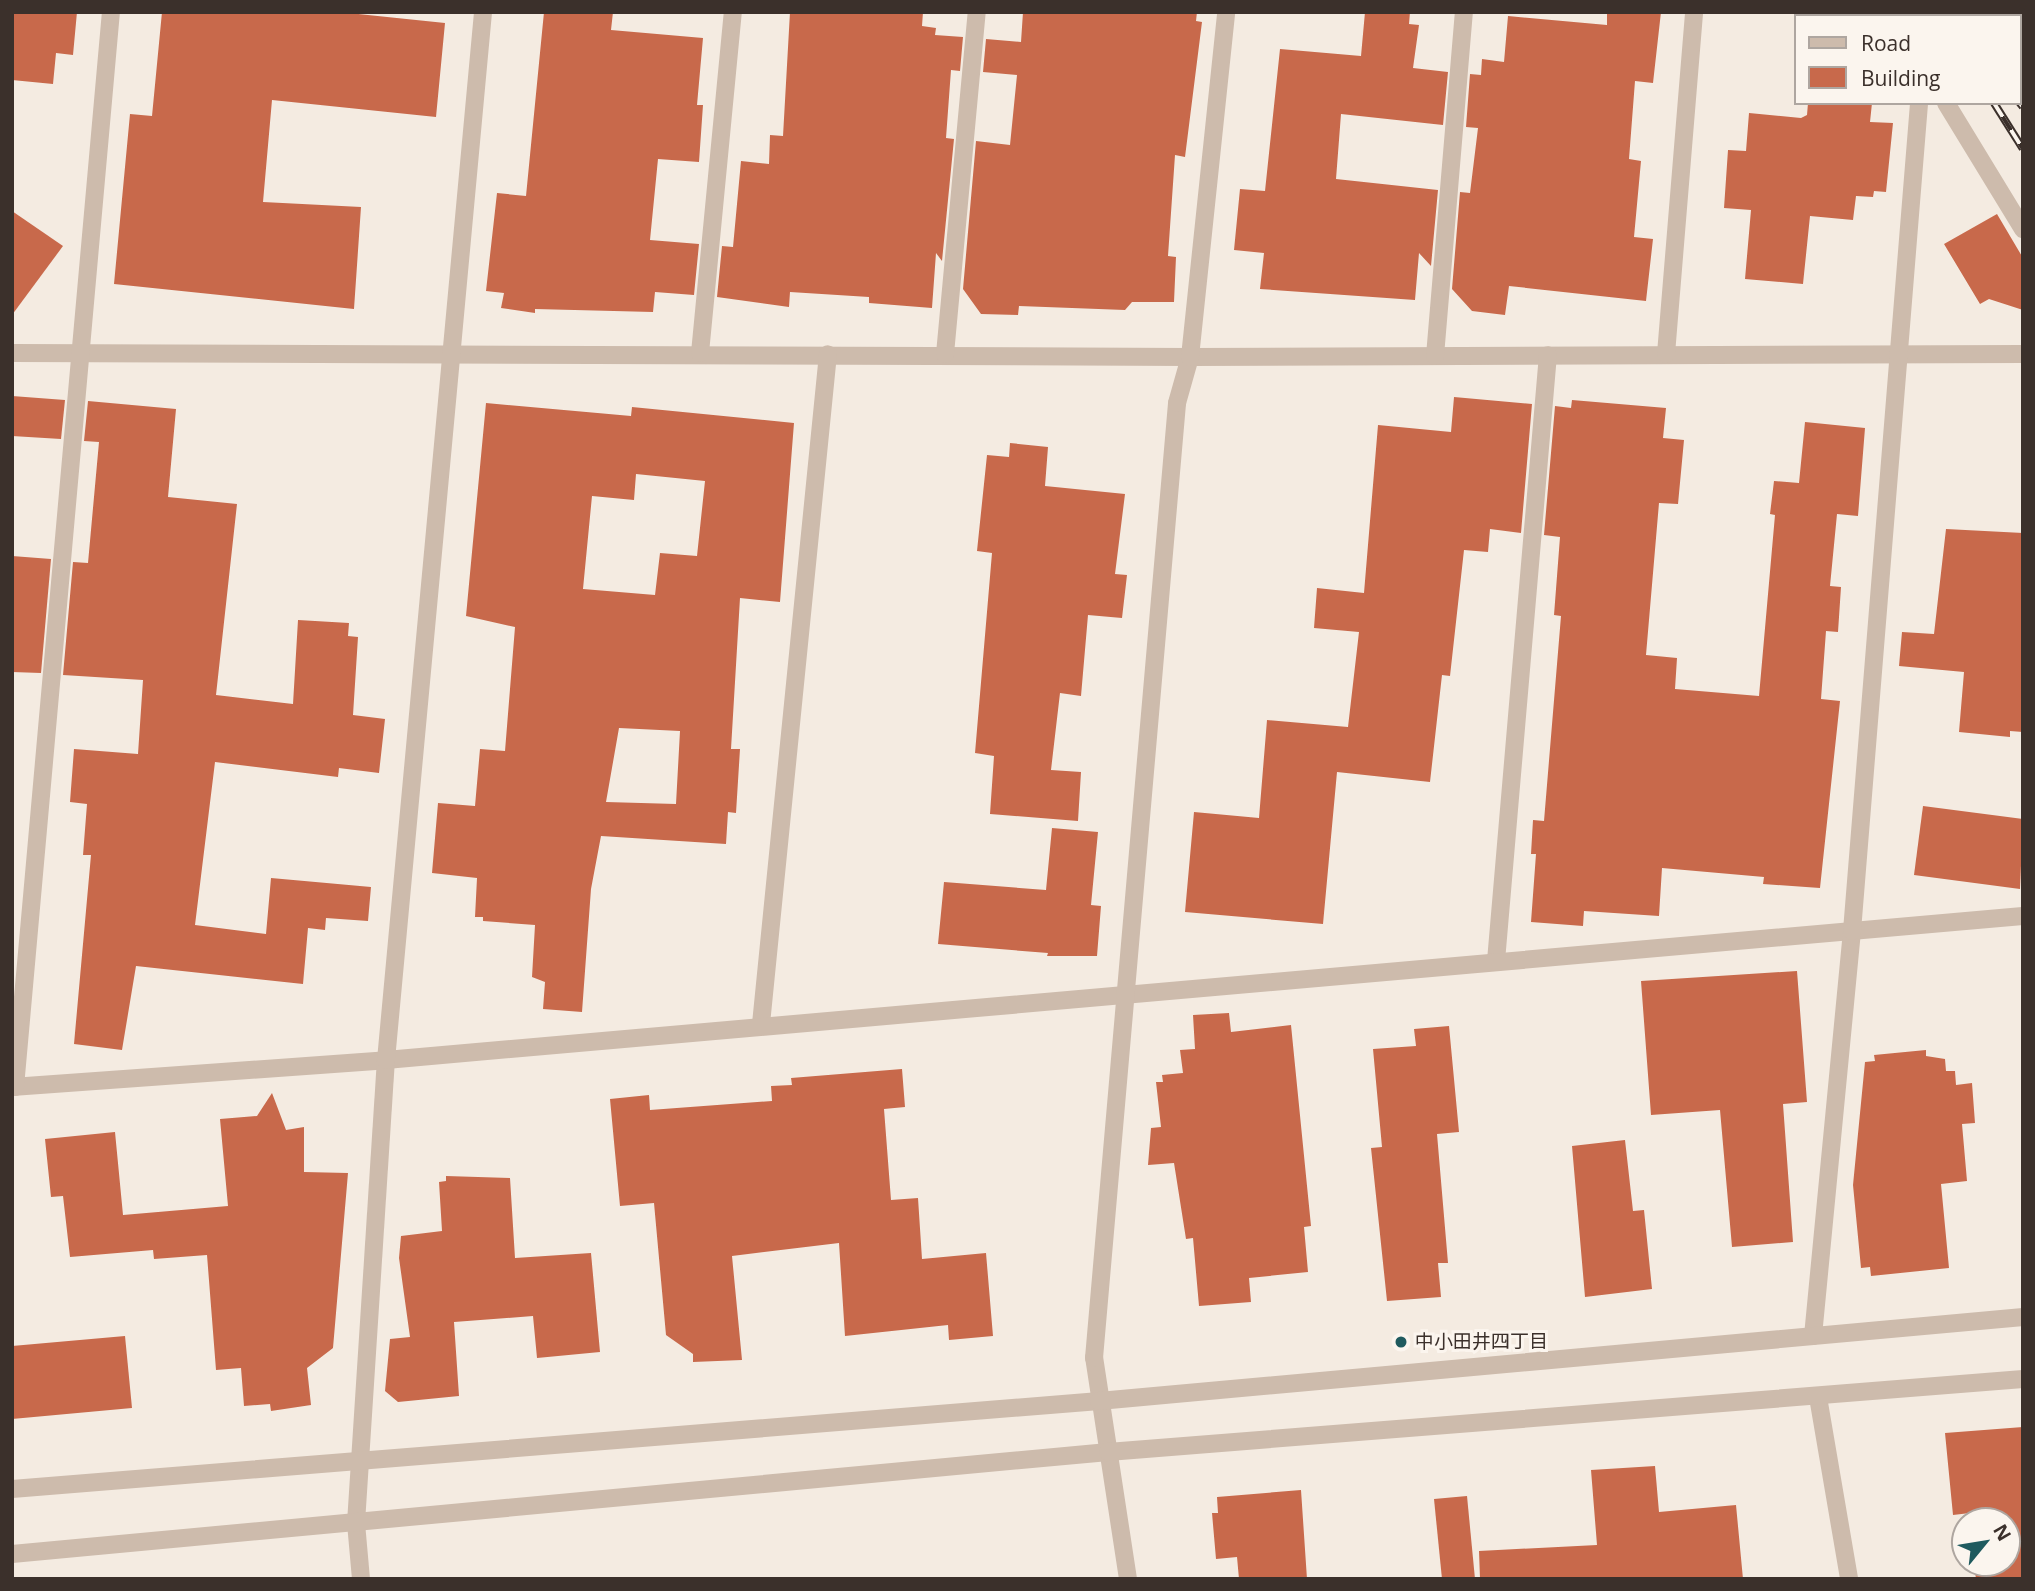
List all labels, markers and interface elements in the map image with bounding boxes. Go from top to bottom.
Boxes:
legend [1794,14,2021,105]
text: Road [1861,29,1911,57]
text: Building [1861,64,1940,92]
place label: 中小田井四丁目 [1415,1331,1548,1353]
marker: 中小田井四丁目 [1393,1334,1409,1350]
north arrow [1951,1507,2021,1577]
text: N [1987,1519,2018,1546]

